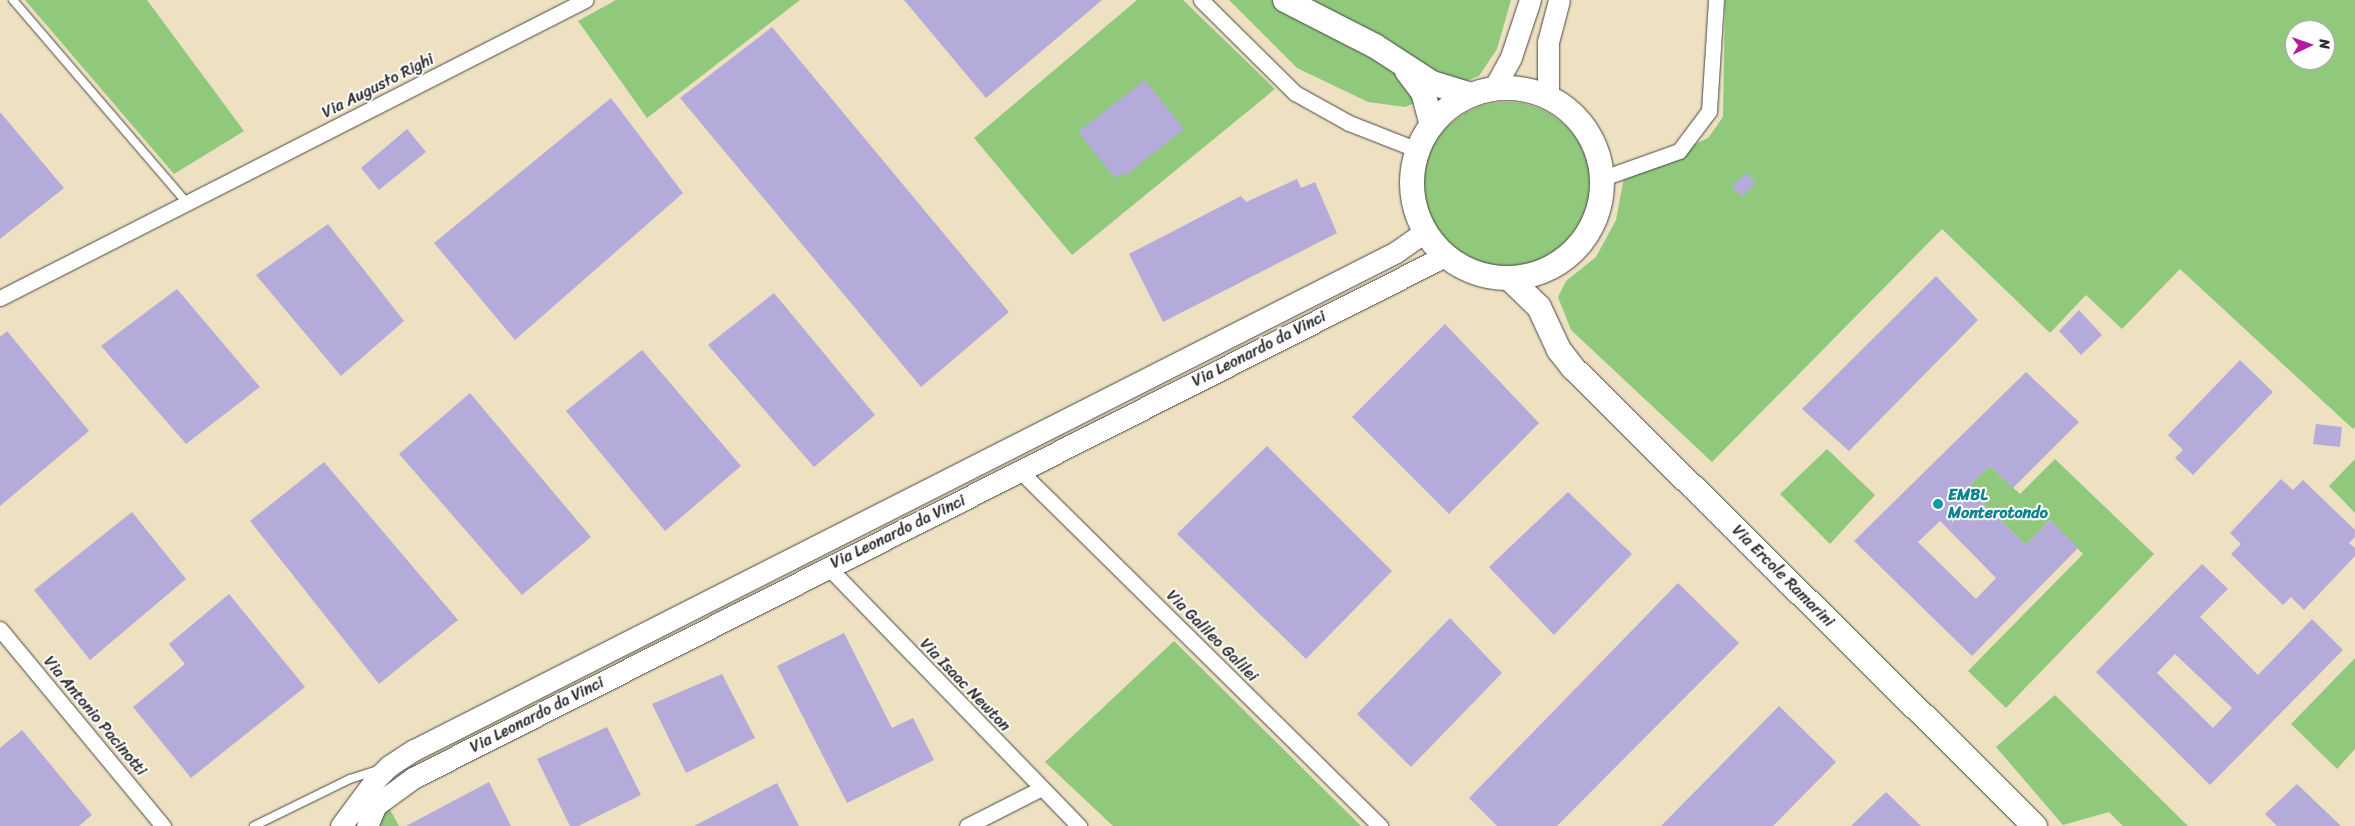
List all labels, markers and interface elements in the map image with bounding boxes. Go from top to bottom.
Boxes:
north arrow [2285,20,2335,70]
text: N [2312,39,2337,50]
street label: Via Augusto Righi [319,50,437,122]
street label: Via Leonardo da Vinci [1188,307,1330,391]
place label: EMBL Monterotondo [1948,485,2048,523]
street label: Via Leonardo da Vinci [827,491,969,573]
marker: EMBL Monterotondo [1932,498,1944,510]
street label: Via Ercole Ramarini [1728,521,1838,631]
street label: Via Galileo Galilei [1162,586,1262,686]
street label: Via Isaac Newton [916,634,1014,736]
street label: Via Antonio Pacinotti [39,652,151,780]
street label: Via Leonardo da Vinci [466,673,608,757]

